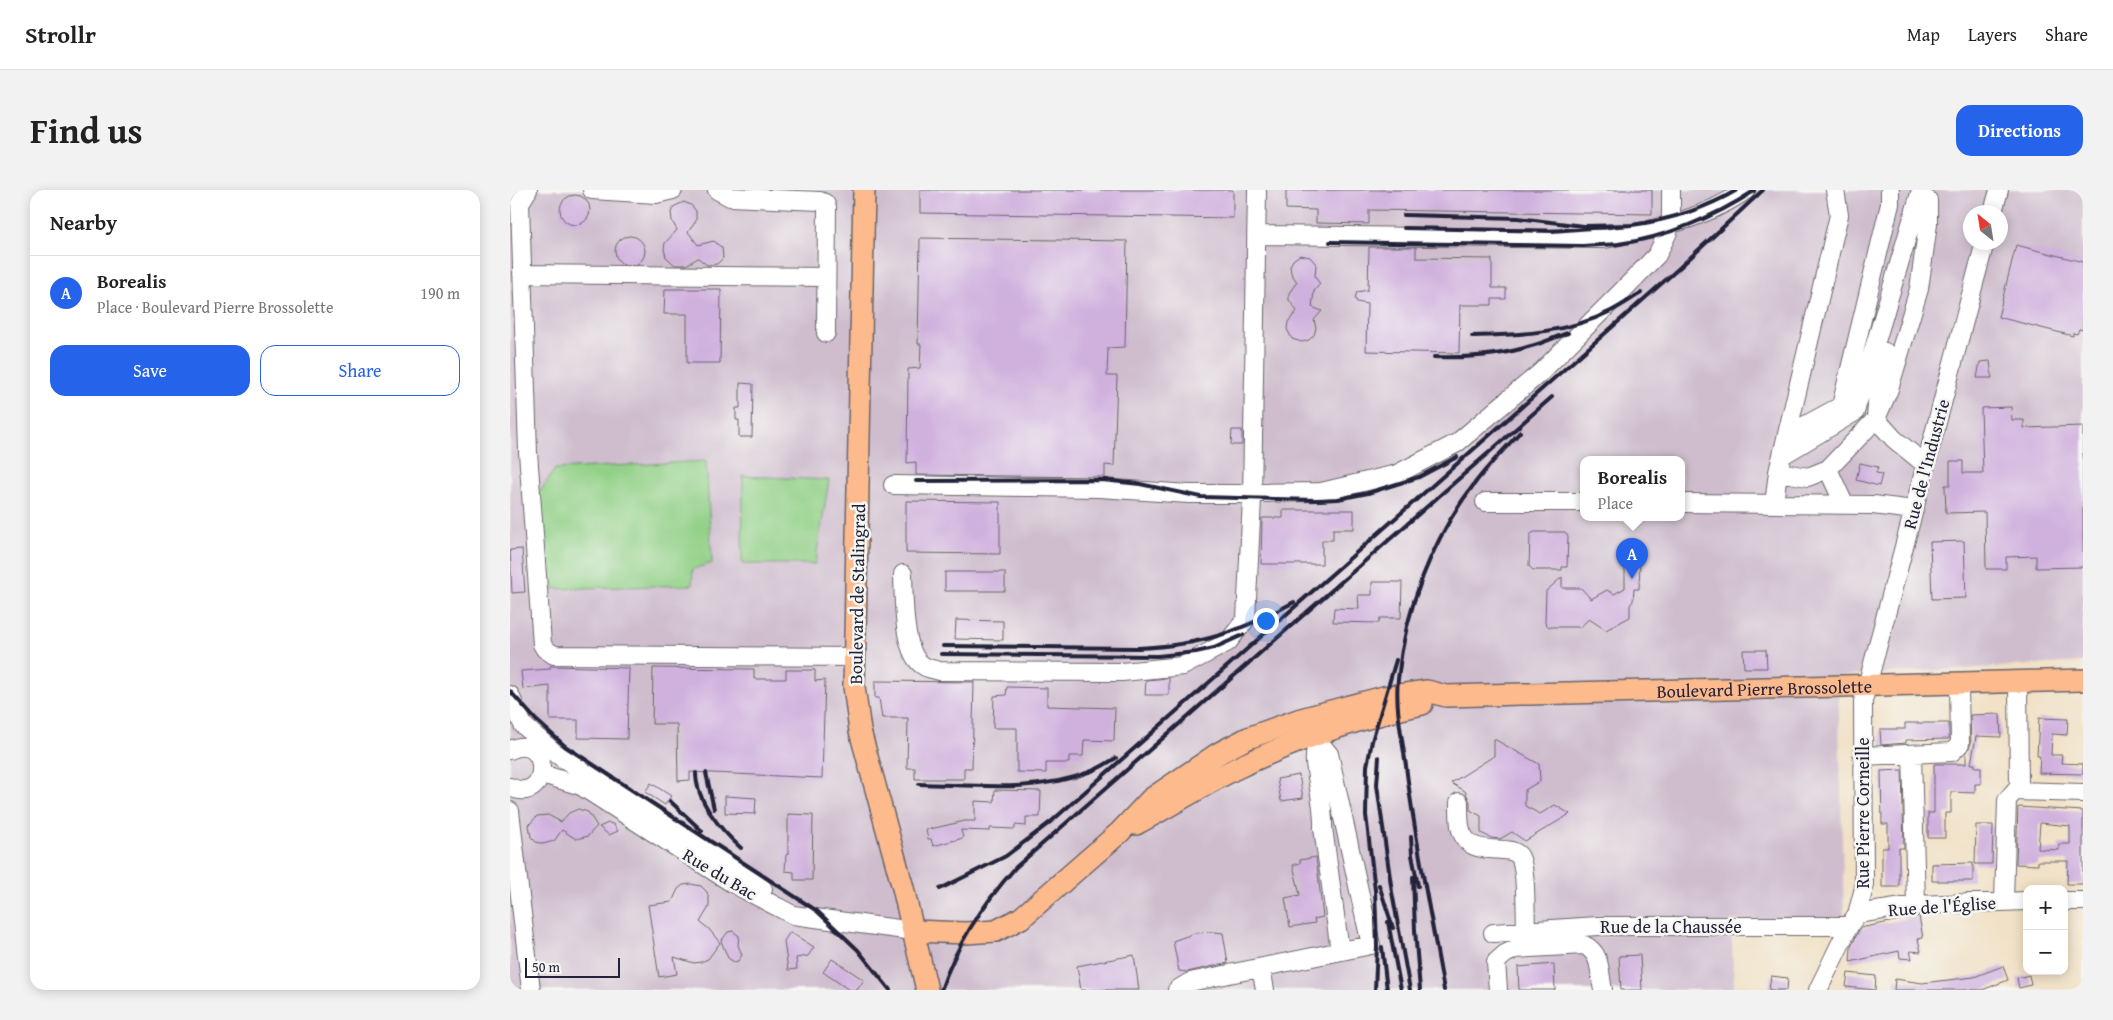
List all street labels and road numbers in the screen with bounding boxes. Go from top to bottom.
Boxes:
street label: Rue de l'Industrie [1896,396,1956,532]
street label: Boulevard de Stalingrad [842,503,872,685]
street label: Boulevard Pierre Brossolette [1656,672,1872,704]
street label: Rue Pierre Corneille [1849,737,1876,889]
street label: Rue du Bac [678,841,762,907]
street label: Rue de l'Église [1887,889,1997,923]
street label: Rue de la Chaussée [1600,913,1742,940]

